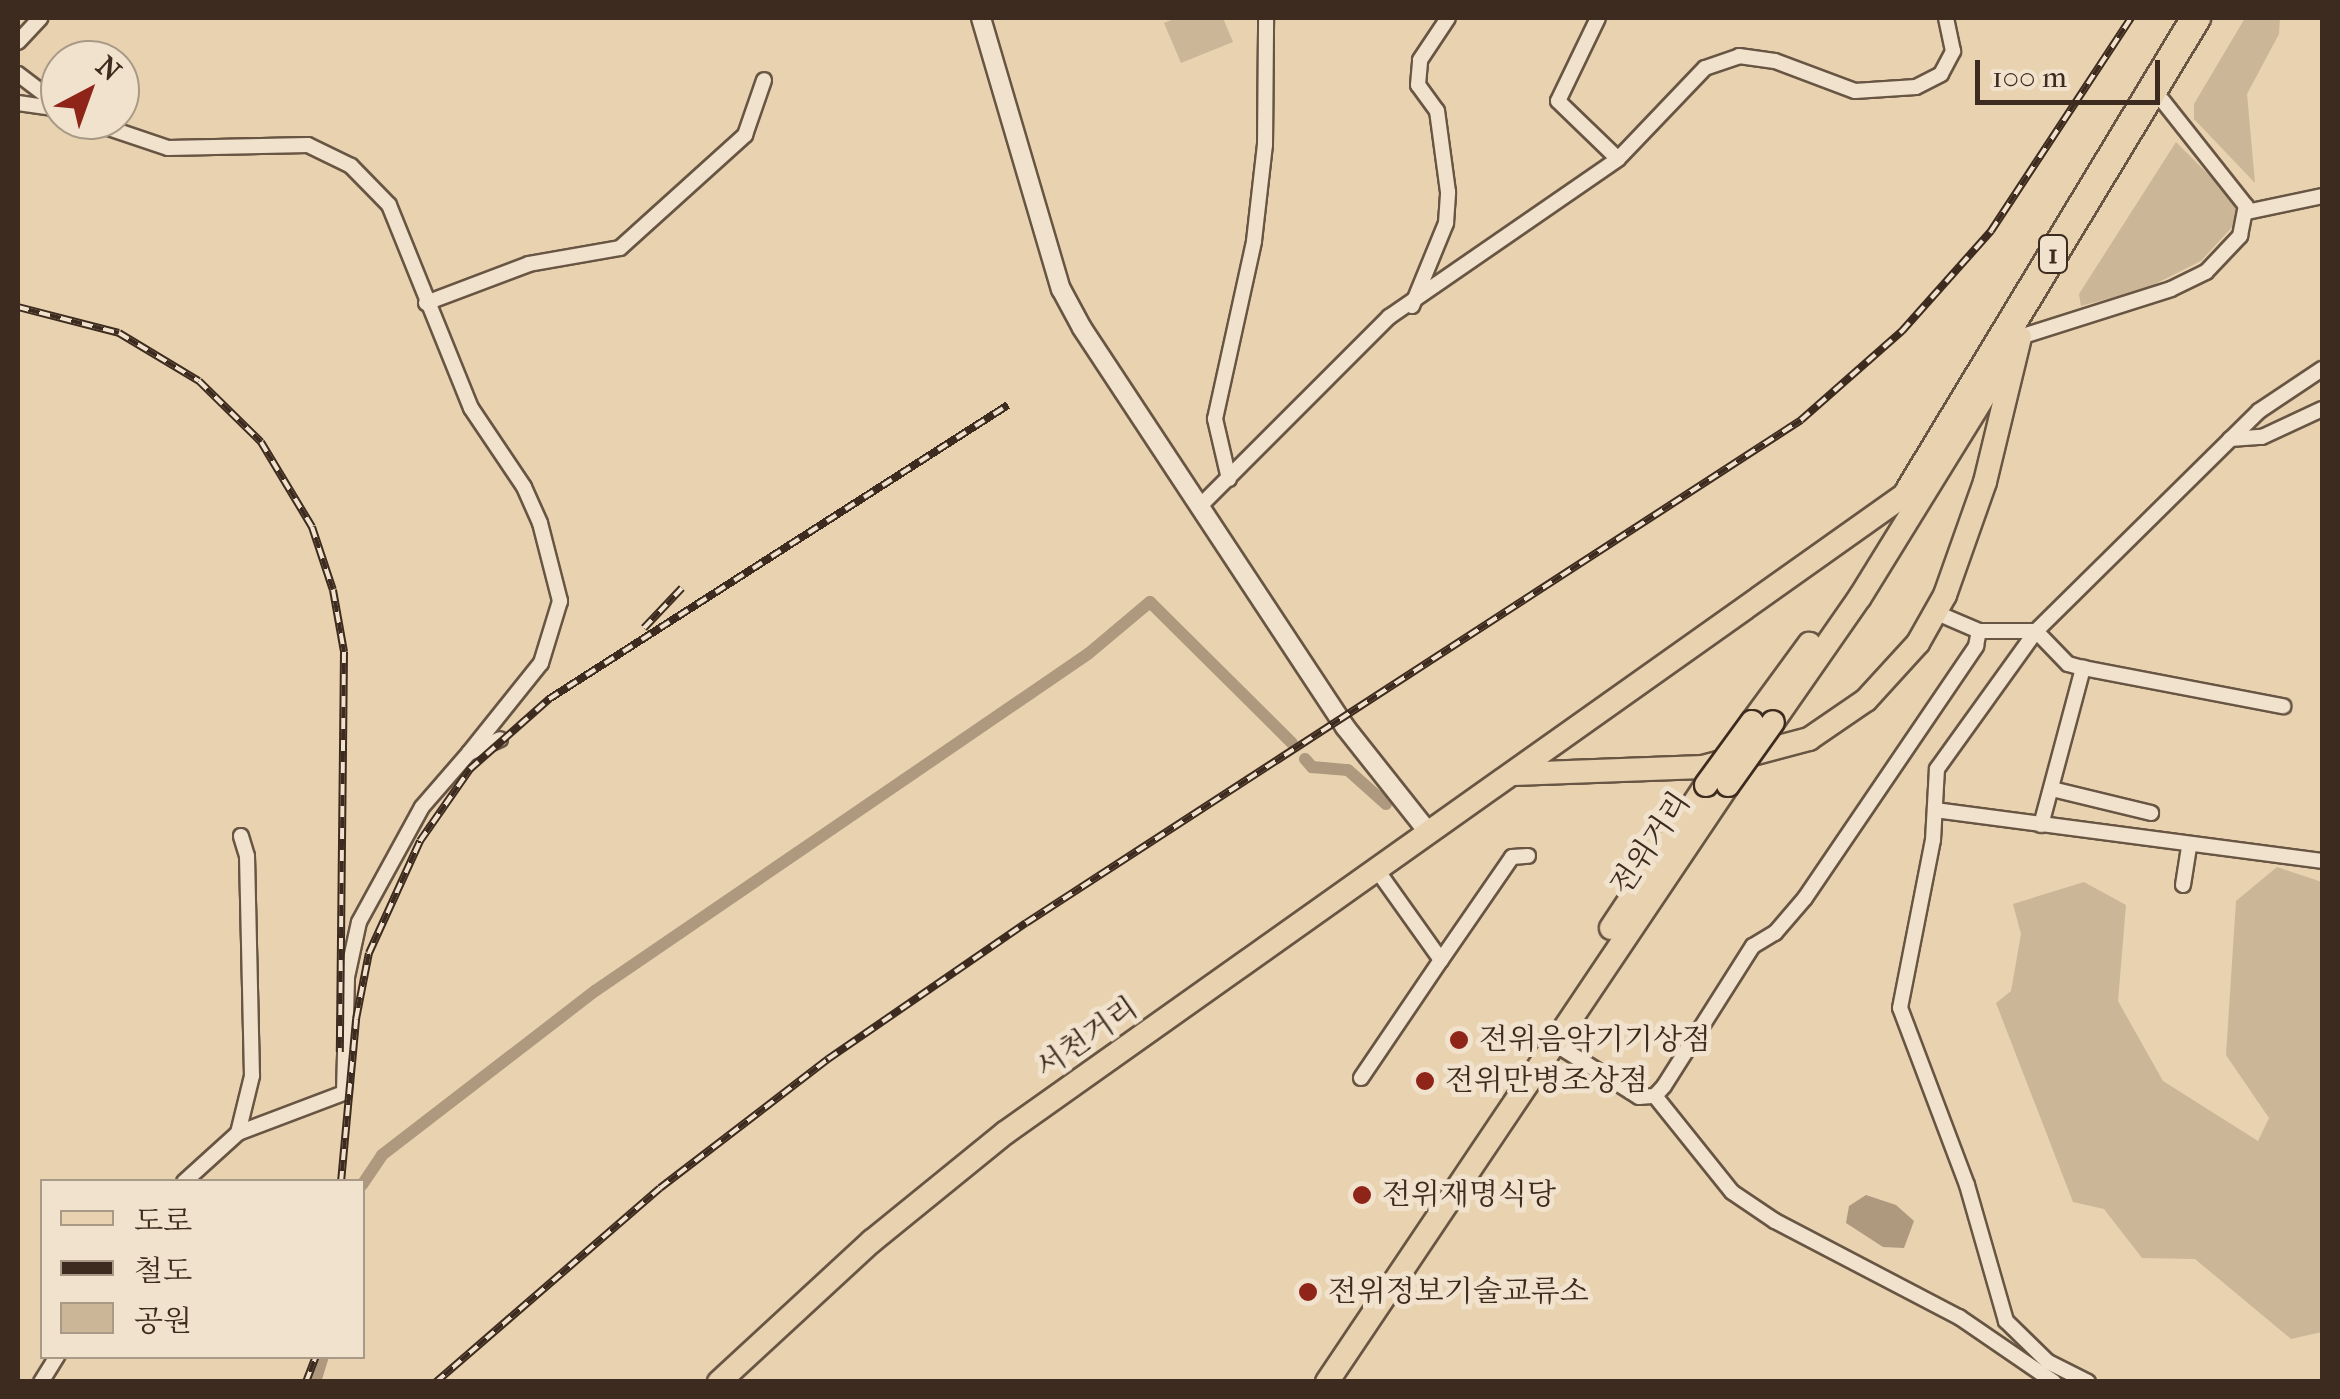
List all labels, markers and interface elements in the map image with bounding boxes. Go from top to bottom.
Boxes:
north arrow [40,40,140,140]
scale bar [1980,40,2165,102]
text: N [90,49,128,88]
text: 100 m [1992,60,2067,95]
road number: 1 [2038,231,2068,277]
street label: 전위거리 [1604,786,1698,902]
street label: 서천거리 [1029,990,1145,1086]
place label: 전위음악기기상점 [1479,1022,1711,1058]
marker: 전위음악기기상점 [1448,1029,1470,1051]
place label: 전위만병조상점 [1445,1063,1648,1099]
marker: 전위만병조상점 [1414,1070,1436,1092]
place label: 전위재명식당 [1382,1177,1556,1213]
legend [40,1179,365,1359]
marker: 전위재명식당 [1351,1184,1373,1206]
text: 도로 [134,1204,192,1239]
text: 철도 [134,1254,192,1289]
place label: 전위정보기술교류소 [1328,1274,1589,1310]
marker: 전위정보기술교류소 [1297,1281,1319,1303]
text: 공원 [134,1304,192,1339]

